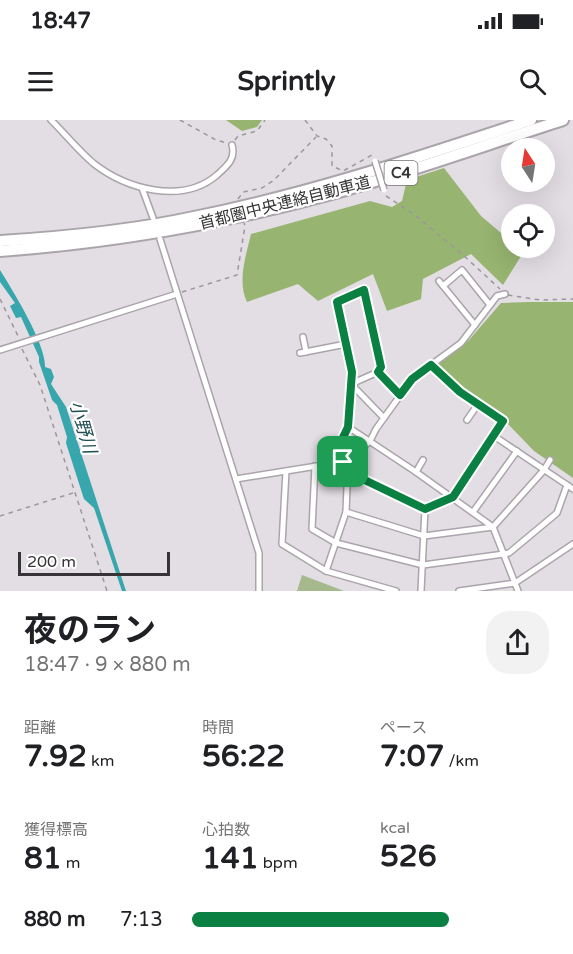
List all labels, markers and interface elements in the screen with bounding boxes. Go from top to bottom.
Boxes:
text: 18:47 [30,8,91,34]
icon: menu [24,65,57,98]
text: Sprintly [237,65,336,98]
icon: search [516,65,549,98]
north arrow [501,138,555,192]
map controls [501,138,555,258]
road number: C4 [384,161,418,185]
street label: 首都圏中央連絡自動車道 [197,172,373,234]
button: locate [501,204,555,258]
water label: 小野川 [65,398,102,458]
pin [317,436,368,487]
icon: arrive [326,445,359,478]
scale bar [18,549,170,576]
text: 200 m [27,552,76,572]
text: 夜のラン [24,611,156,650]
button: share [486,611,549,674]
text: 18:47 · 9 × 880 m [24,653,191,677]
text: 距離 [24,718,56,738]
text: 時間 [202,718,234,738]
text: ペース [380,718,427,738]
text: 7.92 [24,738,87,775]
text: 56:22 [202,738,285,775]
text: 7:07 [380,738,444,775]
text: km [87,751,114,771]
text: /km [444,751,479,771]
text: kcal [380,818,410,838]
text: 獲得標高 [24,820,88,840]
text: 心拍数 [202,820,250,840]
text: 526 [380,838,437,875]
text: 81 [24,840,62,877]
text: 141 [202,840,259,877]
text: m [62,853,81,873]
text: bpm [259,853,298,873]
text: 880 m [24,908,85,932]
text: 7:13 [120,908,163,932]

